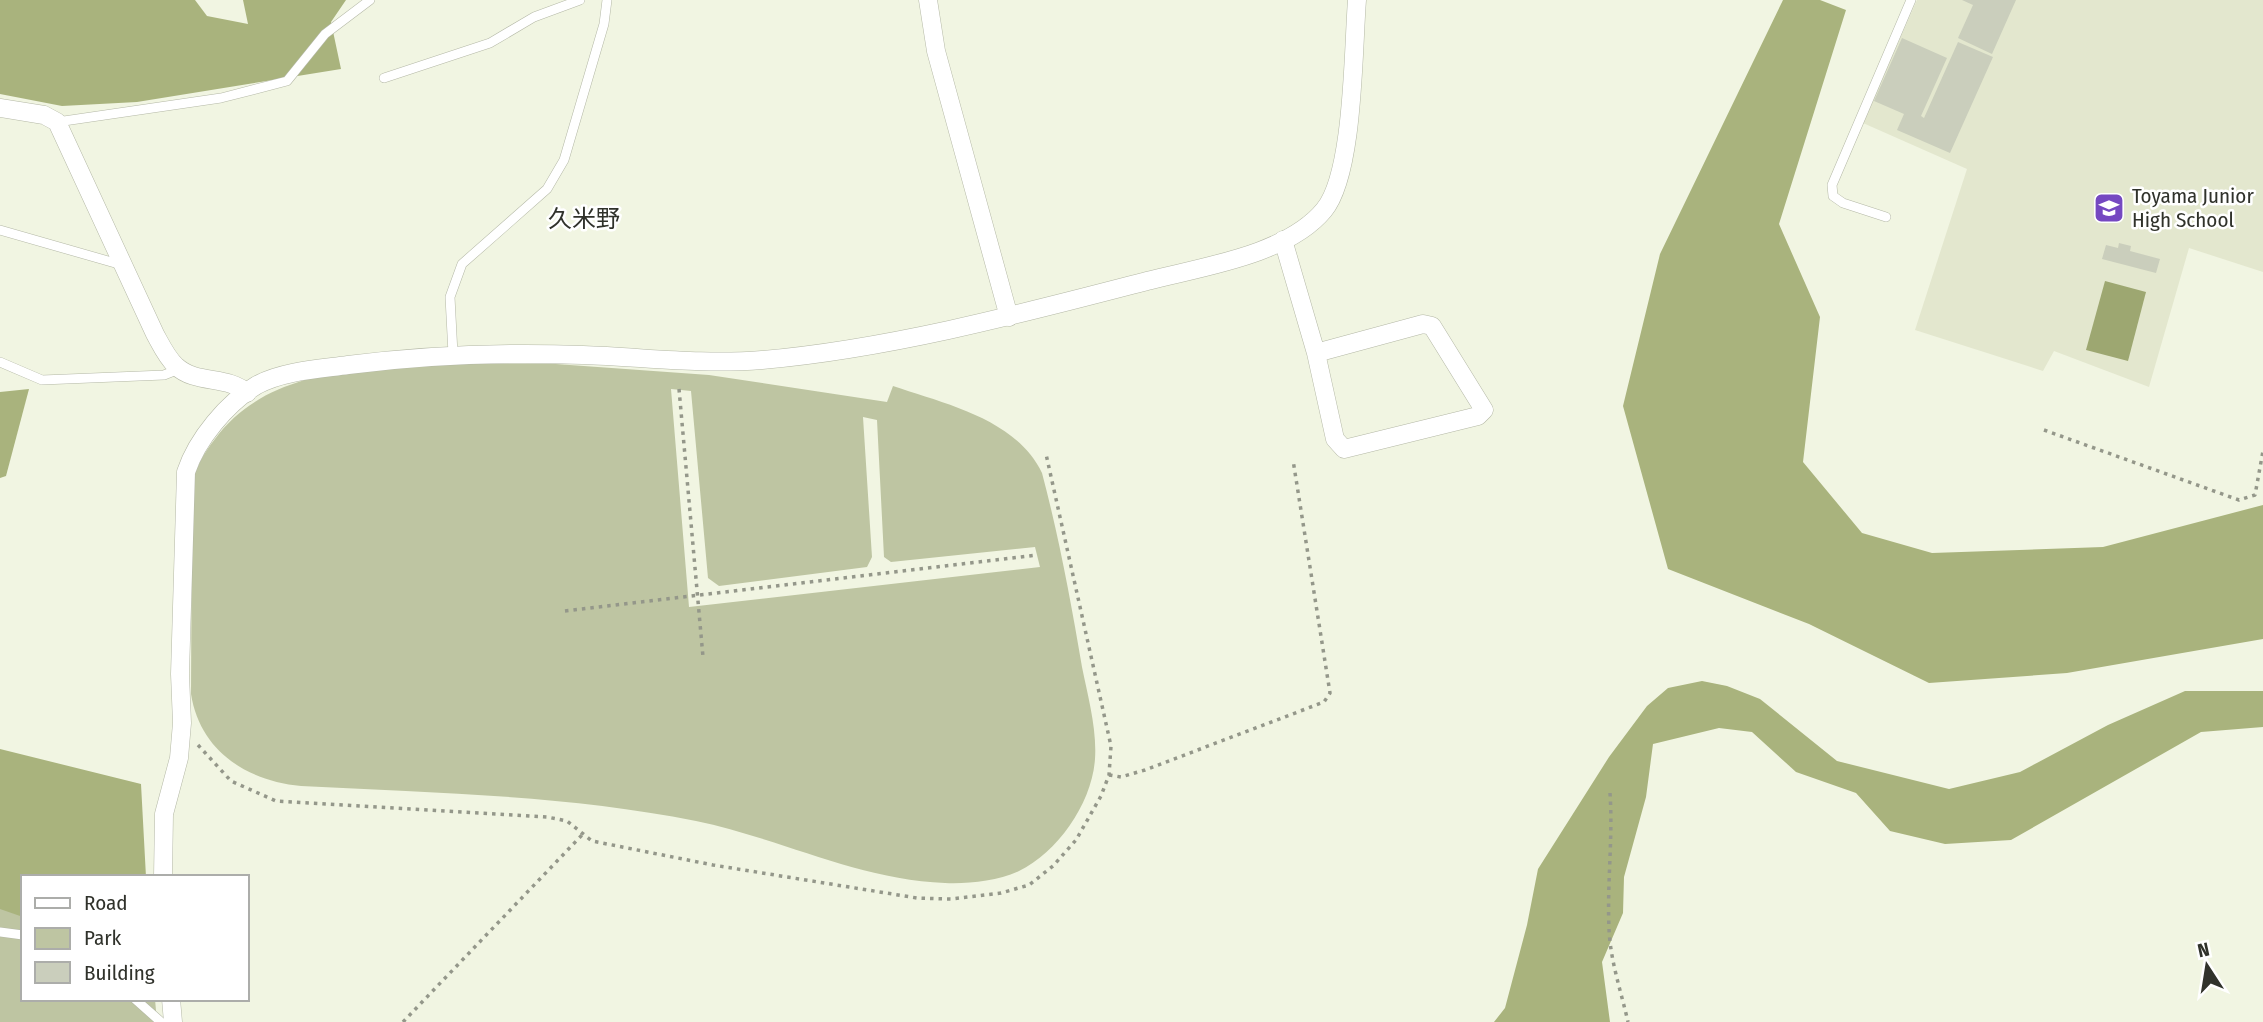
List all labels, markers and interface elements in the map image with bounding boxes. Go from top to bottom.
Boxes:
place label: Toyama Junior High School [2132,183,2254,233]
school or university icon: Toyama Junior High School [2092,191,2126,225]
district label: 久米野 [548,205,620,233]
legend [21,875,248,1001]
text: Road [84,890,128,916]
text: Park [84,925,122,951]
north arrow [2172,931,2242,1001]
text: N [2196,937,2212,962]
text: Building [84,960,155,986]

